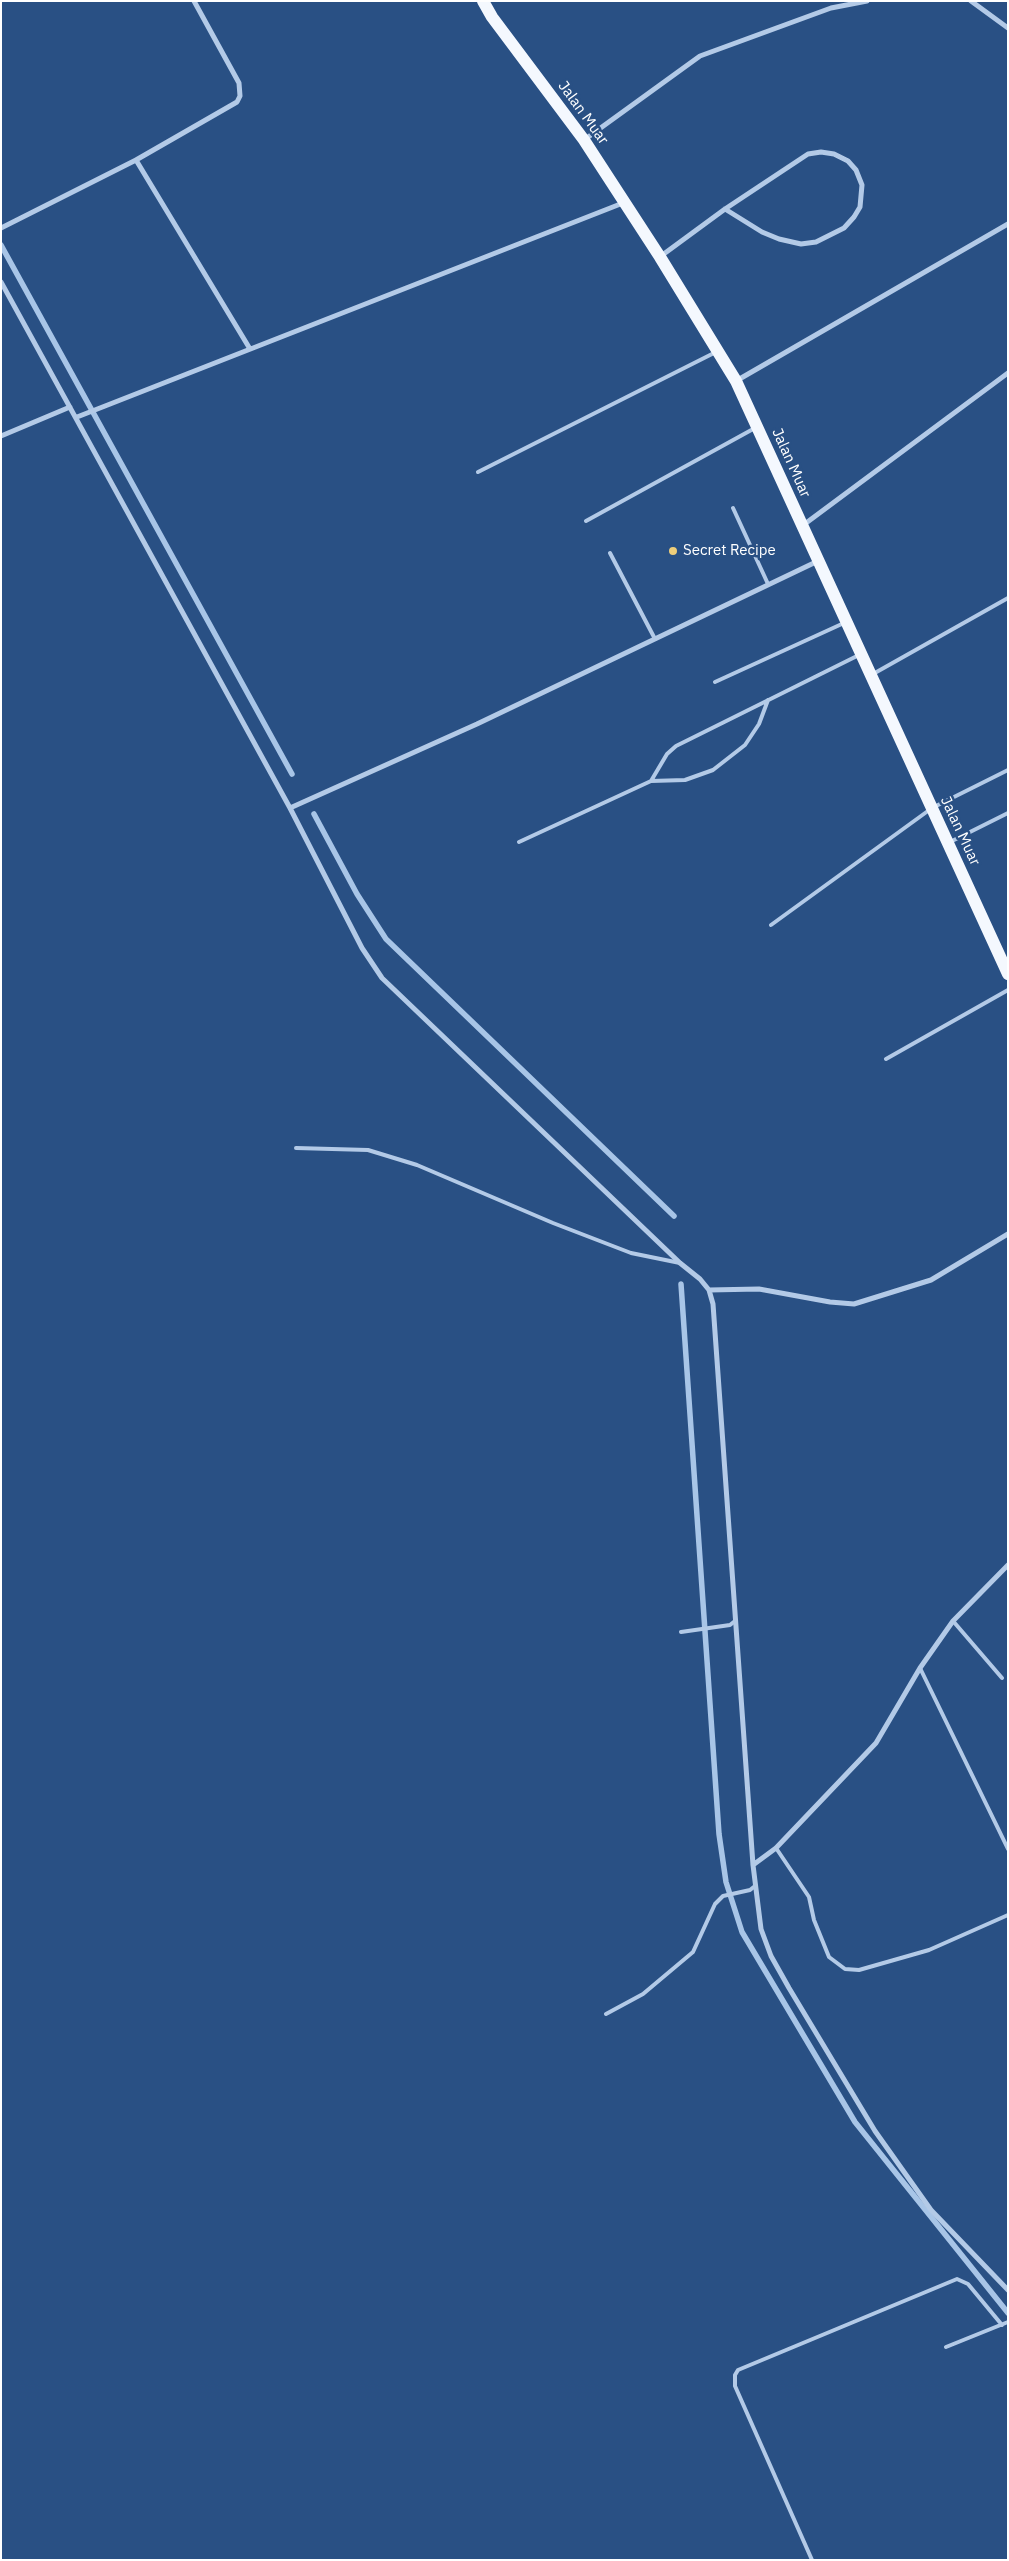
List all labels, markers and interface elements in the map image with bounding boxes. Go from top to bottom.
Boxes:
street label: Jalan Muar [554,78,612,148]
street label: Jalan Muar [768,426,814,500]
place label: Secret Recipe [683,542,776,560]
marker: Secret Recipe [667,545,679,557]
street label: Jalan Muar [936,794,984,868]

